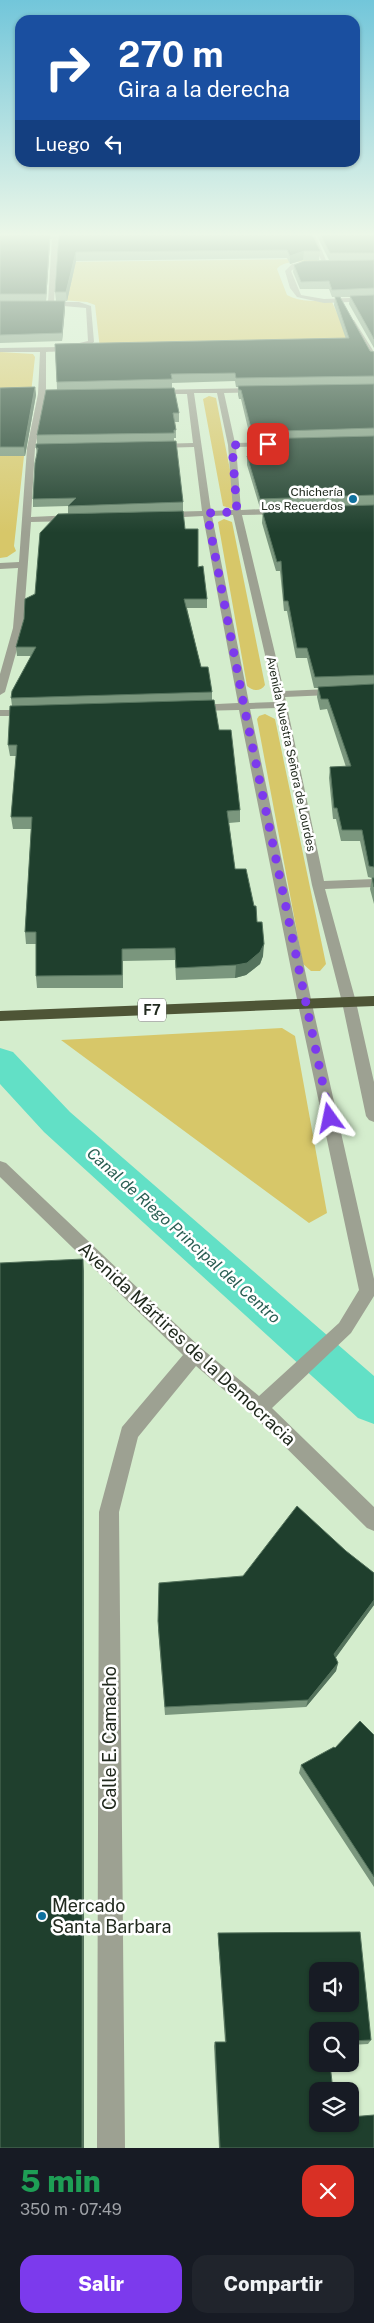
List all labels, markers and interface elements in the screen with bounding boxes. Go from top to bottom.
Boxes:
text: 270 m [118,34,224,75]
icon: right [35,35,100,100]
text: Gira a la derecha [118,76,290,102]
icon: left [100,130,128,158]
text: Luego [35,133,90,155]
pin [247,423,289,465]
icon: arrive [254,430,282,458]
place label: Chichería Los Recuerdos [261,485,343,513]
marker: Chichería Los Recuerdos [347,493,359,505]
street label: Avenida Nuestra Señora de Lourdes [263,655,319,853]
road number: F7 [138,998,166,1022]
position arrow [303,1091,355,1143]
water label: Canal de Riego Principal del Centro [83,1143,284,1327]
street label: Avenida Mártires de la Democracia [75,1237,300,1450]
street label: Calle E. Camacho [99,1666,120,1810]
place label: Mercado Santa Barbara [52,1895,172,1937]
marker: Mercado Santa Barbara [36,1910,48,1922]
map controls [309,1962,359,2132]
button: sound [309,1962,359,2012]
button: search [309,2022,359,2072]
button: layers [309,2082,359,2132]
text: 5 min [20,2163,101,2199]
button: close [302,2165,354,2217]
text: 350 m · 07:49 [20,2200,122,2219]
button: Salir [20,2255,182,2313]
button: Compartir [192,2255,354,2313]

